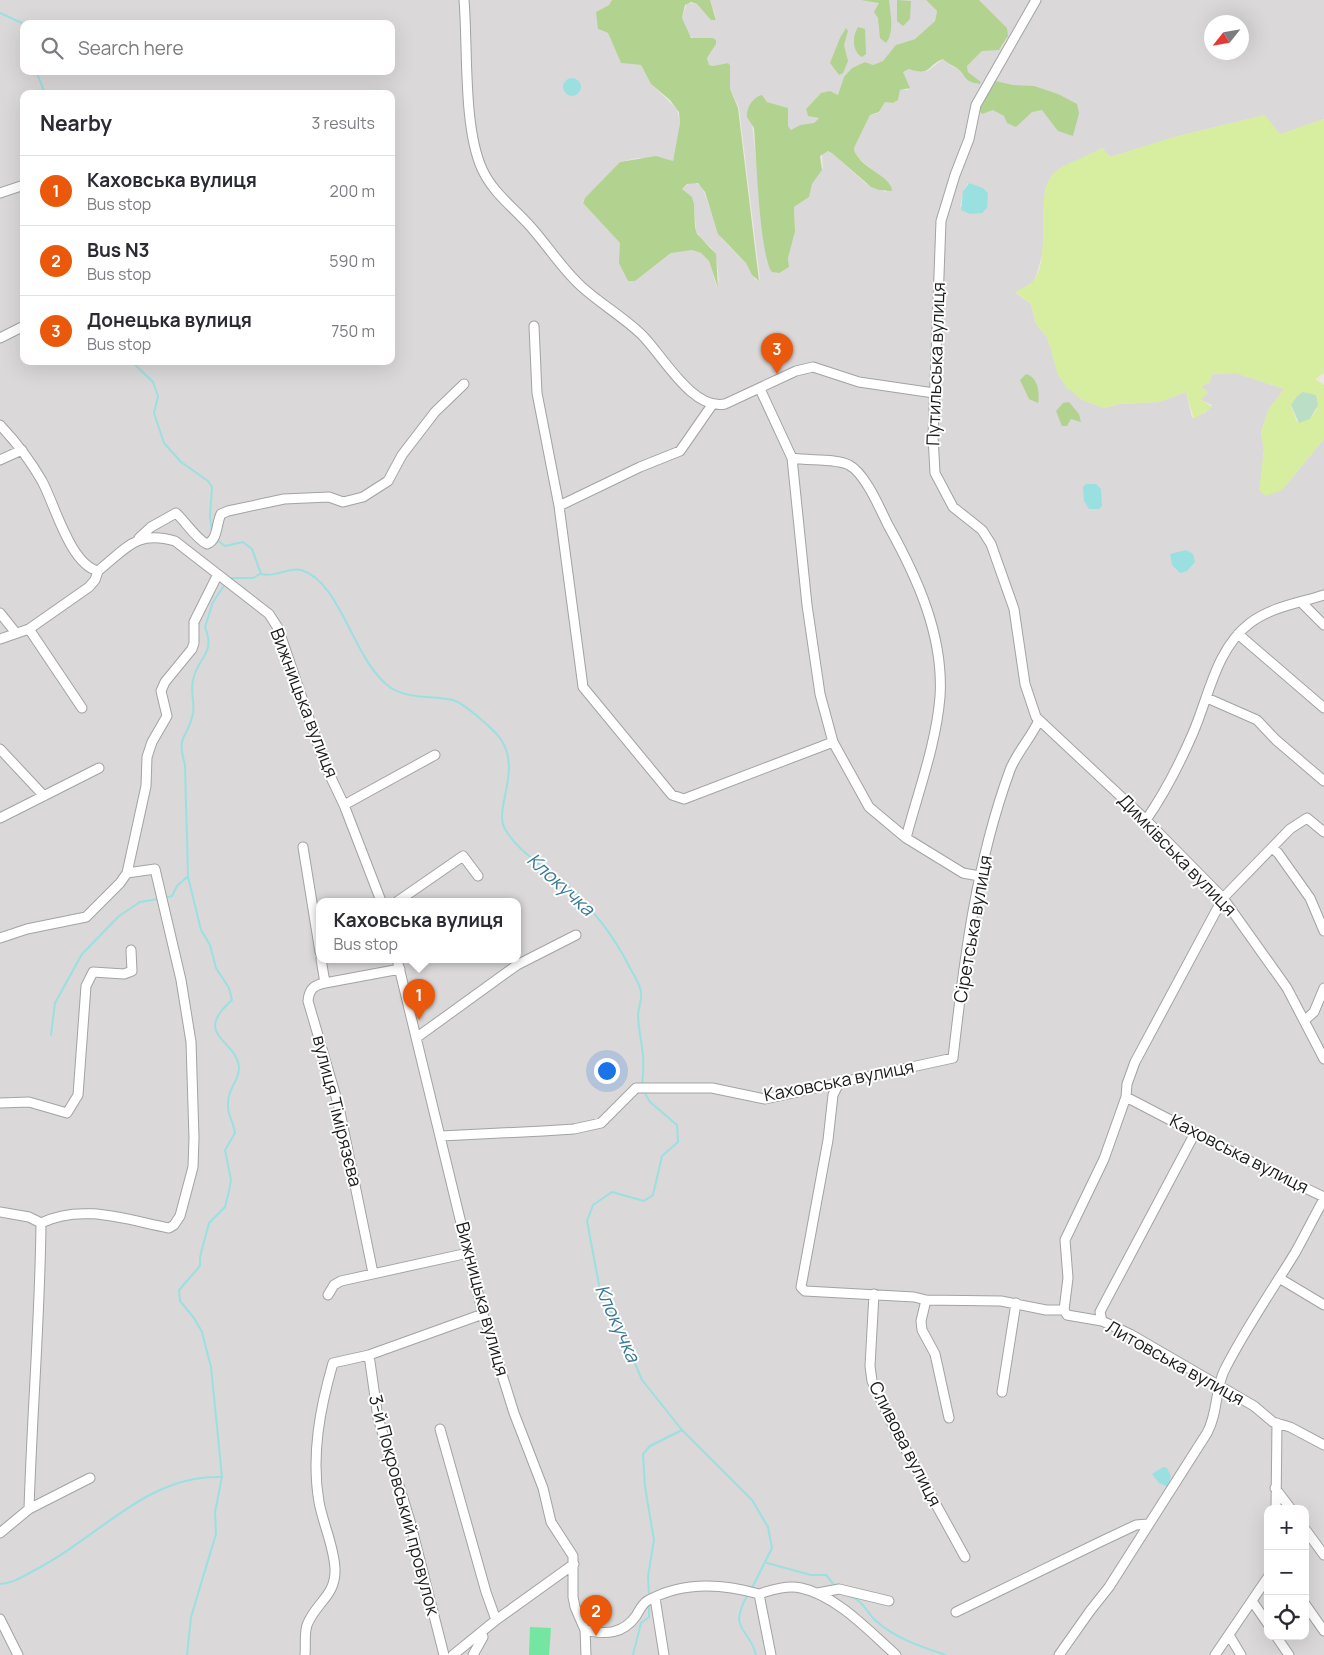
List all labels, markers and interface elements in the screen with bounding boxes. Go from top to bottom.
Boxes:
north arrow [1204,15,1249,60]
search box [20,20,395,75]
icon: search [38,34,66,62]
text: Search here [78,35,184,61]
text: Nearby [40,109,112,137]
text: 3 results [312,112,375,134]
text: Каховська вулиця [87,167,257,193]
text: 1 [52,180,60,202]
text: 200 m [330,180,375,202]
text: Bus stop [87,193,151,215]
text: Bus N3 [87,237,150,263]
text: 2 [51,250,61,272]
text: 590 m [329,250,375,272]
text: Bus stop [87,263,151,285]
street label: Путильська вулиця [920,282,950,446]
text: Донецька вулиця [87,307,252,333]
text: 3 [51,320,61,342]
text: 750 m [331,320,375,342]
text: Bus stop [87,333,151,355]
pin: 3 [761,333,793,374]
street label: Вижницька вулиця [265,624,345,781]
street label: Димківська вулиця [1113,788,1242,921]
water label: Клокучка [522,847,601,922]
street label: Сіретська вулиця [947,853,997,1005]
popup [316,898,521,963]
text: Каховська вулиця [334,907,503,933]
text: Bus stop [334,933,398,955]
pin: 1 [403,979,435,1020]
street label: вулиця Тімірязєва [308,1033,368,1189]
street label: Каховська вулиця [762,1054,916,1106]
your location [594,1058,620,1084]
street label: Каховська вулиця [1166,1108,1313,1198]
street label: Вижницька вулиця [451,1219,515,1378]
water label: Клокучка [589,1280,647,1367]
street label: Литовська вулиця [1102,1314,1249,1410]
street label: Сливова вулиця [864,1377,948,1510]
street label: 3-й Покровський провулок [364,1392,446,1619]
map controls [1264,1505,1309,1640]
button: + [1264,1505,1309,1550]
button: − [1264,1550,1309,1595]
pin: 2 [580,1595,612,1636]
button: locate [1264,1595,1309,1640]

